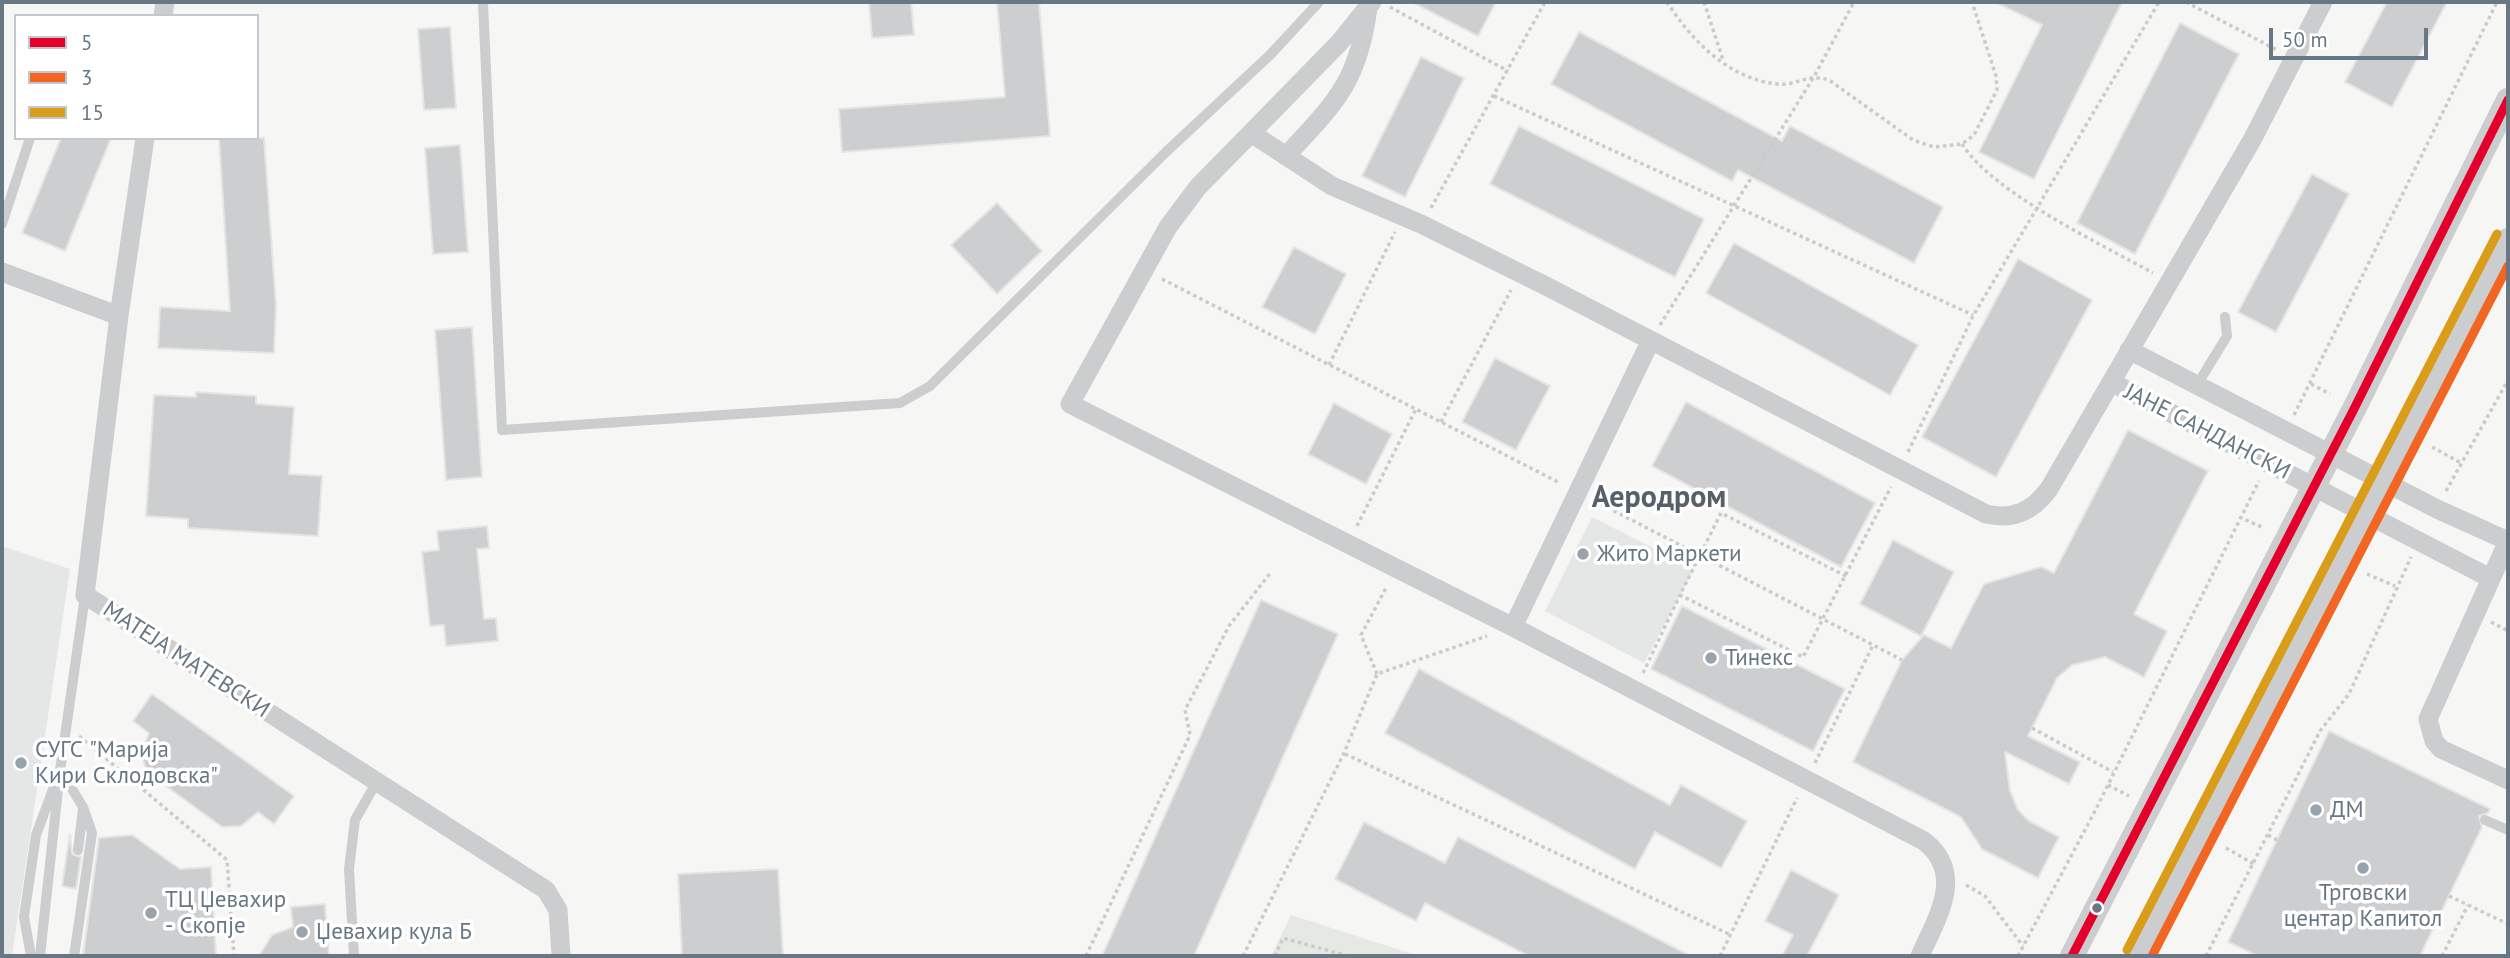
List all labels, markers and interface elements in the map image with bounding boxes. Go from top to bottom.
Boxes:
legend [14,14,259,140]
scale bar [2272,14,2431,58]
text: 50 m [2282,26,2328,53]
text: 5 [81,29,92,56]
text: 3 [81,64,92,91]
text: 15 [81,99,104,126]
street label: ЈАНЕ САНДАНСКИ [2119,378,2295,486]
district label: Аеродром [1592,480,1726,516]
place label: Жито Маркети [1597,540,1742,568]
marker: Жито Маркети [1575,546,1591,562]
street label: МАТЕЈА МАТЕВСКИ [98,596,274,724]
place label: Тинекс [1725,644,1793,672]
marker: Тинекс [1703,650,1719,666]
place label: СУГС "Марија Кири Склодовска" [35,736,218,790]
marker: СУГС "Марија Кири Склодовска" [13,755,29,771]
place label: ДМ [2330,796,2364,824]
marker: ДМ [2308,802,2324,818]
marker: Трговски центар Капитол [2355,860,2371,876]
place label: Трговски центар Капитол [2284,879,2442,933]
place label: ТЦ Џевахир - Скопје [165,886,286,940]
unlabelled marker [2090,901,2104,915]
marker: ТЦ Џевахир - Скопје [143,905,159,921]
place label: Џевахир кула Б [316,918,472,946]
marker: Џевахир кула Б [294,924,310,940]

